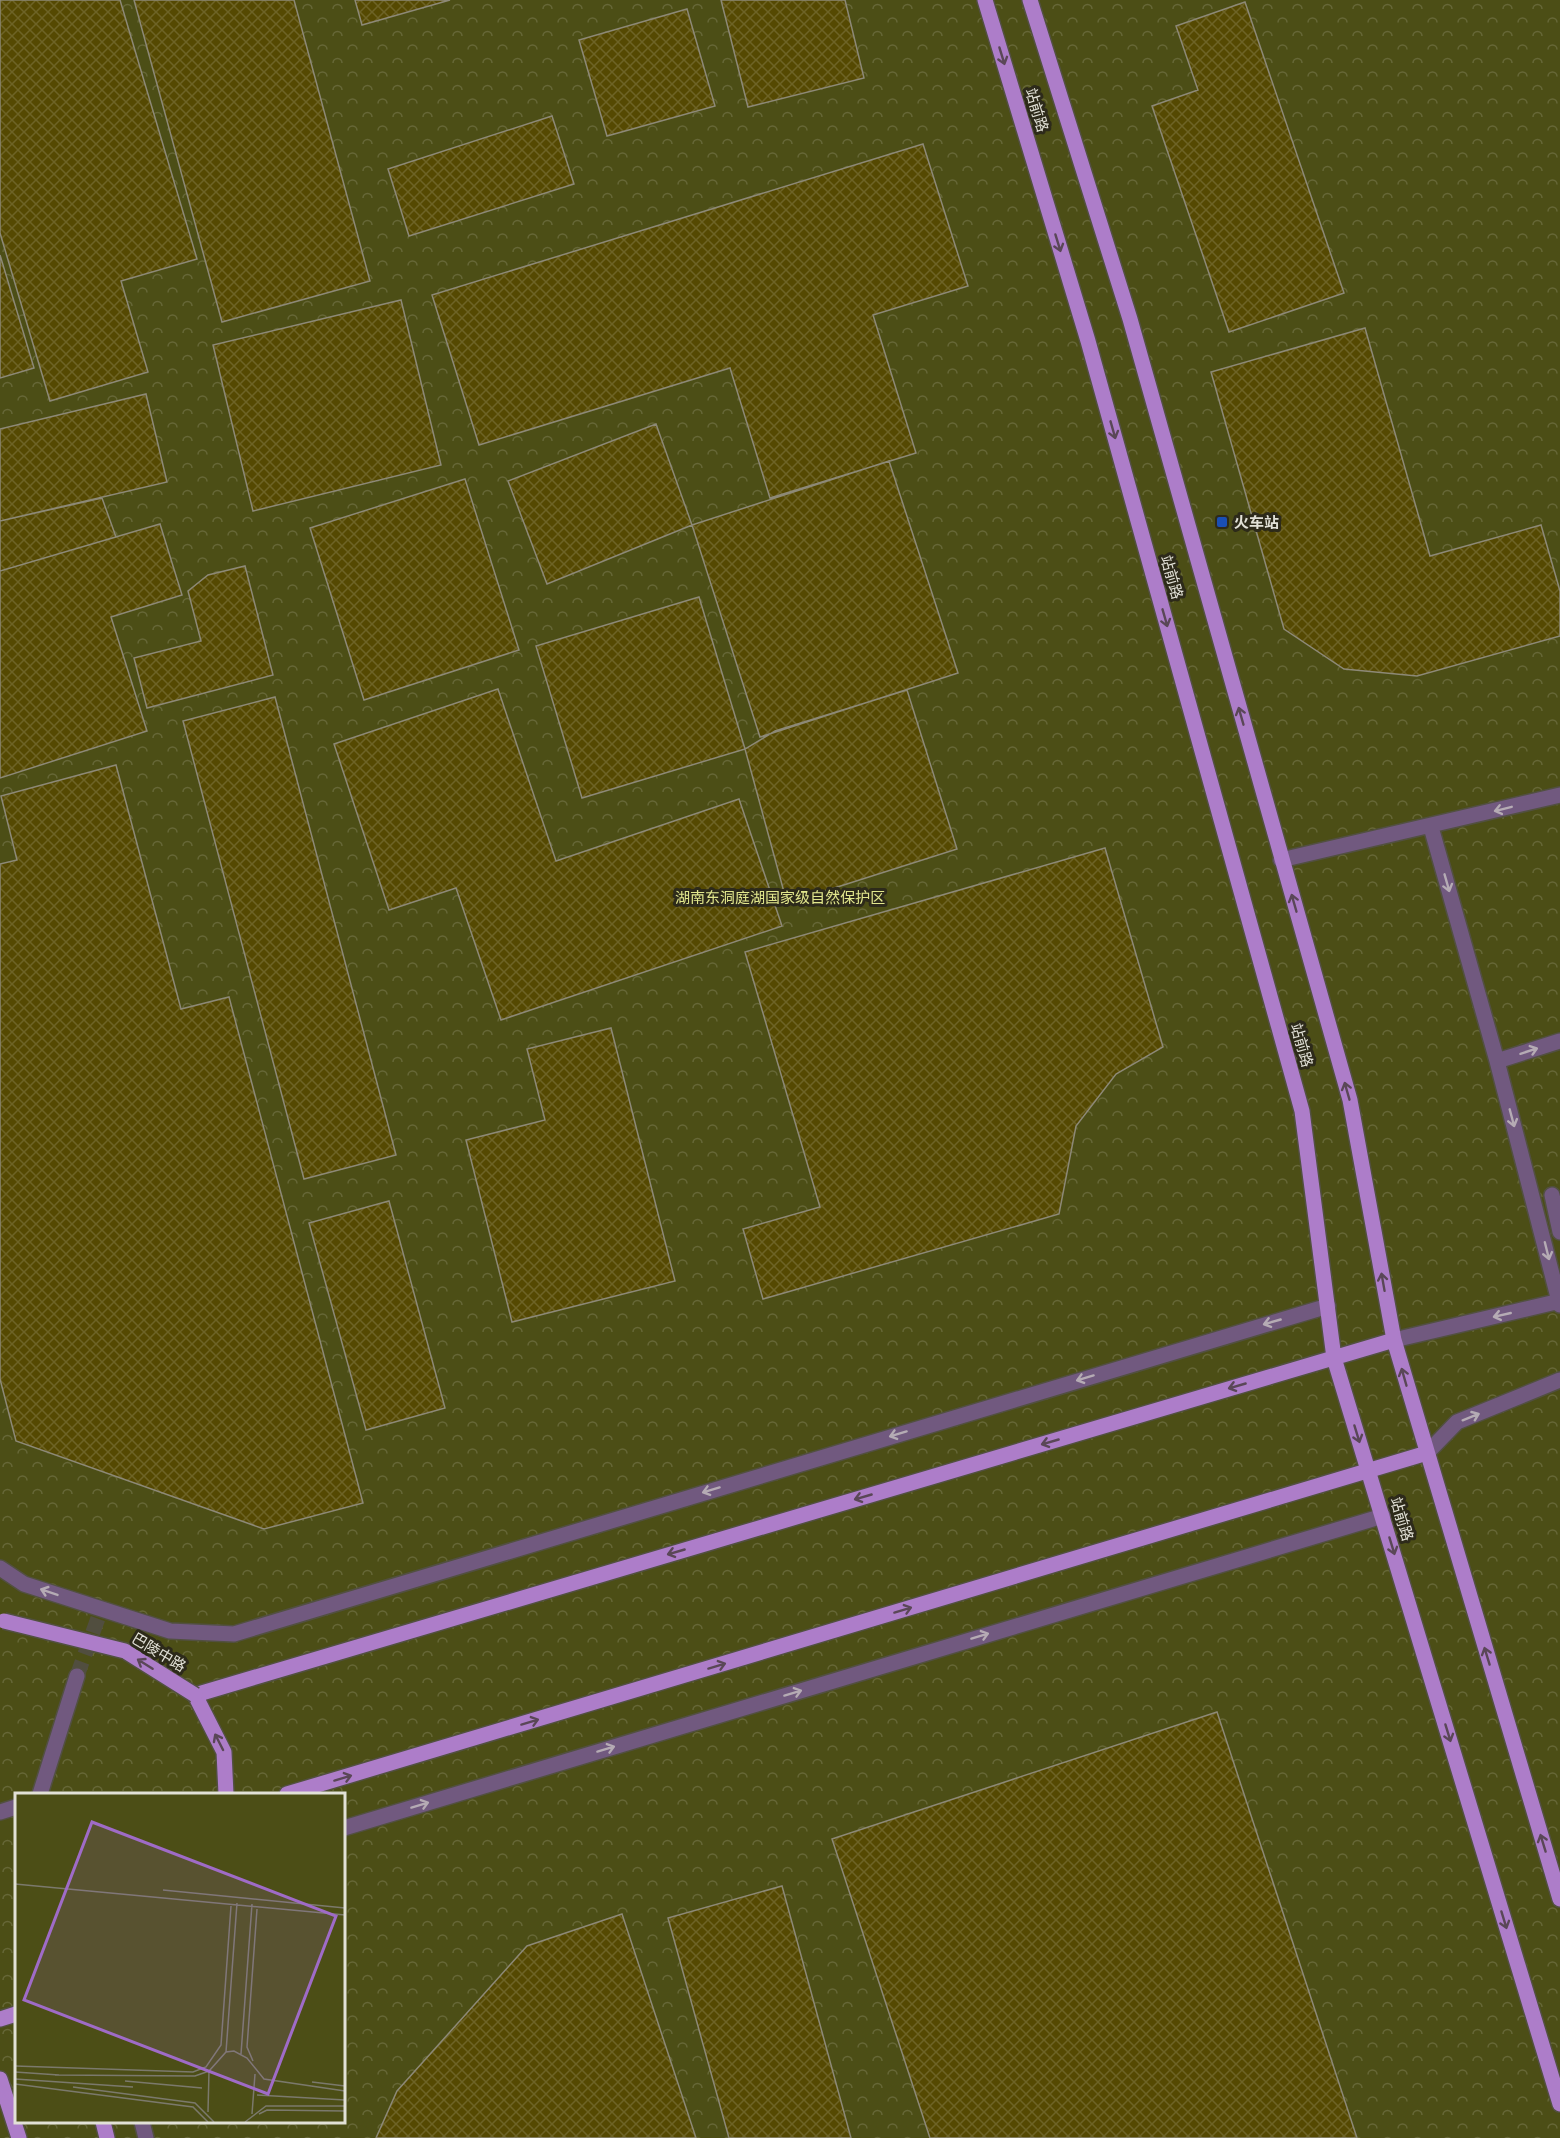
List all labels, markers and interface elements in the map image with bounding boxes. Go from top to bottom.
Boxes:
one-way arrow [997,46,1008,65]
street label: 站前路 [1021,86,1053,134]
one-way arrow [1053,233,1064,252]
one-way arrow [1107,420,1119,439]
place label: 火车站 [1234,513,1279,532]
marker: 火车站 [1215,515,1229,529]
street label: 站前路 [1157,553,1187,601]
one-way arrow [1160,608,1171,627]
one-way arrow [1235,706,1246,725]
one-way arrow [1494,803,1513,815]
one-way arrow [1442,873,1453,892]
park label: 湖南东洞庭湖国家级自然保护区 [675,888,885,907]
one-way arrow [1288,894,1299,913]
street label: 站前路 [1287,1021,1317,1069]
one-way arrow [1519,1045,1538,1056]
one-way arrow [1341,1082,1352,1101]
one-way arrow [1507,1108,1519,1127]
one-way arrow [1541,1241,1553,1260]
one-way arrow [1377,1273,1388,1293]
one-way arrow [1493,1309,1512,1321]
one-way arrow [1263,1317,1282,1328]
one-way arrow [1398,1368,1409,1387]
one-way arrow [1076,1373,1095,1384]
one-way arrow [1228,1381,1247,1392]
one-way arrow [1462,1411,1480,1422]
one-way arrow [1353,1424,1364,1443]
one-way arrow [889,1429,908,1440]
one-way arrow [1041,1437,1060,1448]
one-way arrow [702,1485,721,1496]
one-way arrow [854,1492,873,1503]
street label: 站前路 [1386,1495,1418,1543]
one-way arrow [1387,1536,1398,1555]
one-way arrow [667,1547,686,1558]
one-way arrow [40,1586,59,1597]
one-way arrow [893,1604,912,1615]
street label: 巴陵中路 [128,1628,190,1676]
one-way arrow [970,1630,989,1641]
one-way arrow [1481,1647,1492,1666]
one-way arrow [137,1657,154,1670]
one-way arrow [707,1660,726,1671]
one-way arrow [783,1687,802,1698]
one-way arrow [520,1716,539,1727]
one-way arrow [1443,1723,1454,1742]
one-way arrow [213,1734,224,1752]
one-way arrow [596,1743,615,1754]
one-way arrow [333,1772,352,1783]
inset map [15,1793,345,2123]
one-way arrow [410,1799,429,1810]
one-way arrow [1537,1834,1548,1853]
one-way arrow [1499,1910,1510,1929]

